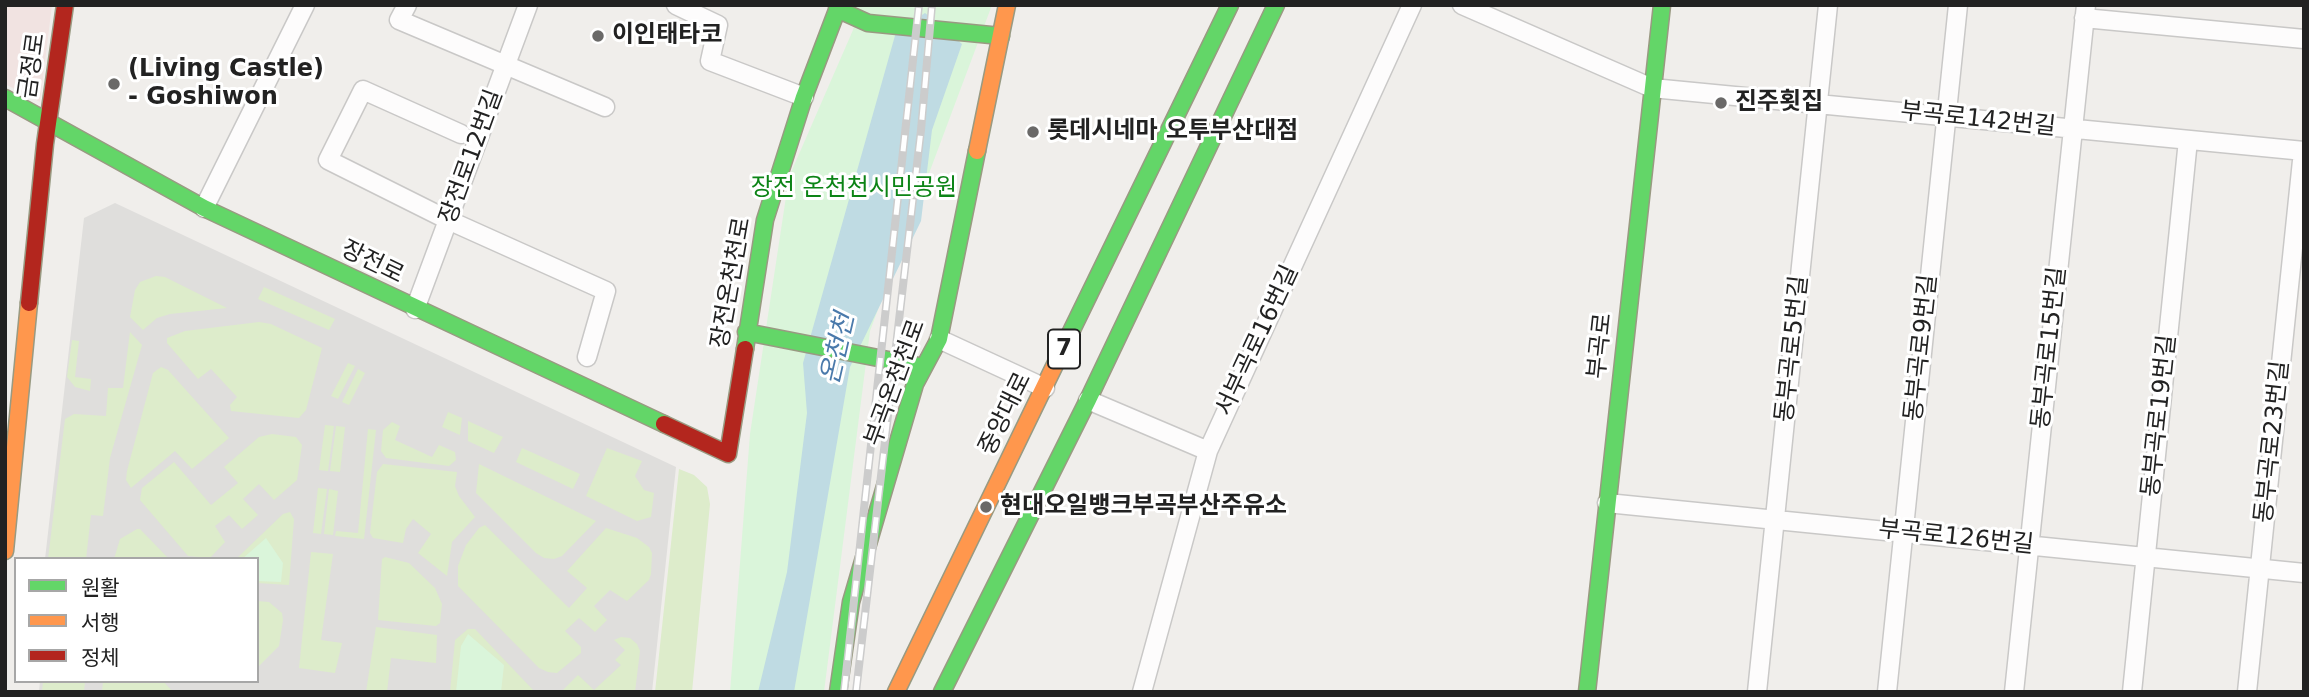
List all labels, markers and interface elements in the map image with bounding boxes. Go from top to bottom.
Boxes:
place label: 이인태타코 [612,22,722,50]
marker: 이인태타코 [590,28,606,44]
street label: 금정로 [14,31,52,101]
place label: (Living Castle) - Goshiwon [128,56,324,112]
marker: (Living Castle) - Goshiwon [106,76,122,92]
street label: 장전로12번길 [434,86,510,228]
place label: 진주횟집 [1735,89,1823,117]
marker: 진주횟집 [1713,95,1729,111]
street label: 부곡로142번길 [1899,98,2057,142]
place label: 롯데시네마 오투부산대점 [1047,118,1298,146]
marker: 롯데시네마 오투부산대점 [1025,124,1041,140]
park label: 장전 온천천시민공원 [751,175,957,203]
street label: 장전온천천로 [706,215,758,351]
street label: 장전로 [336,236,408,290]
street label: 서부곡로16번길 [1211,261,1305,421]
street label: 동부곡로15번길 [2027,265,2073,431]
street label: 동부곡로9번길 [1900,273,1944,423]
street label: 동부곡로5번길 [1771,274,1815,424]
water label: 온천천 [816,311,862,387]
street label: 부곡로 [1583,312,1619,380]
street label: 부곡온천천로 [860,316,932,450]
road number: 7 [1048,330,1080,368]
street label: 동부곡로19번길 [2137,333,2183,499]
street label: 동부곡로23번길 [2250,359,2296,525]
street label: 중앙대로 [974,368,1038,460]
place label: 현대오일뱅크부곡부산주유소 [1000,493,1287,521]
marker: 현대오일뱅크부곡부산주유소 [978,499,994,515]
street label: 부곡로126번길 [1877,516,2035,560]
legend [14,557,259,683]
text: 원활 [81,576,120,600]
text: 서행 [81,611,120,635]
text: 정체 [81,646,120,670]

